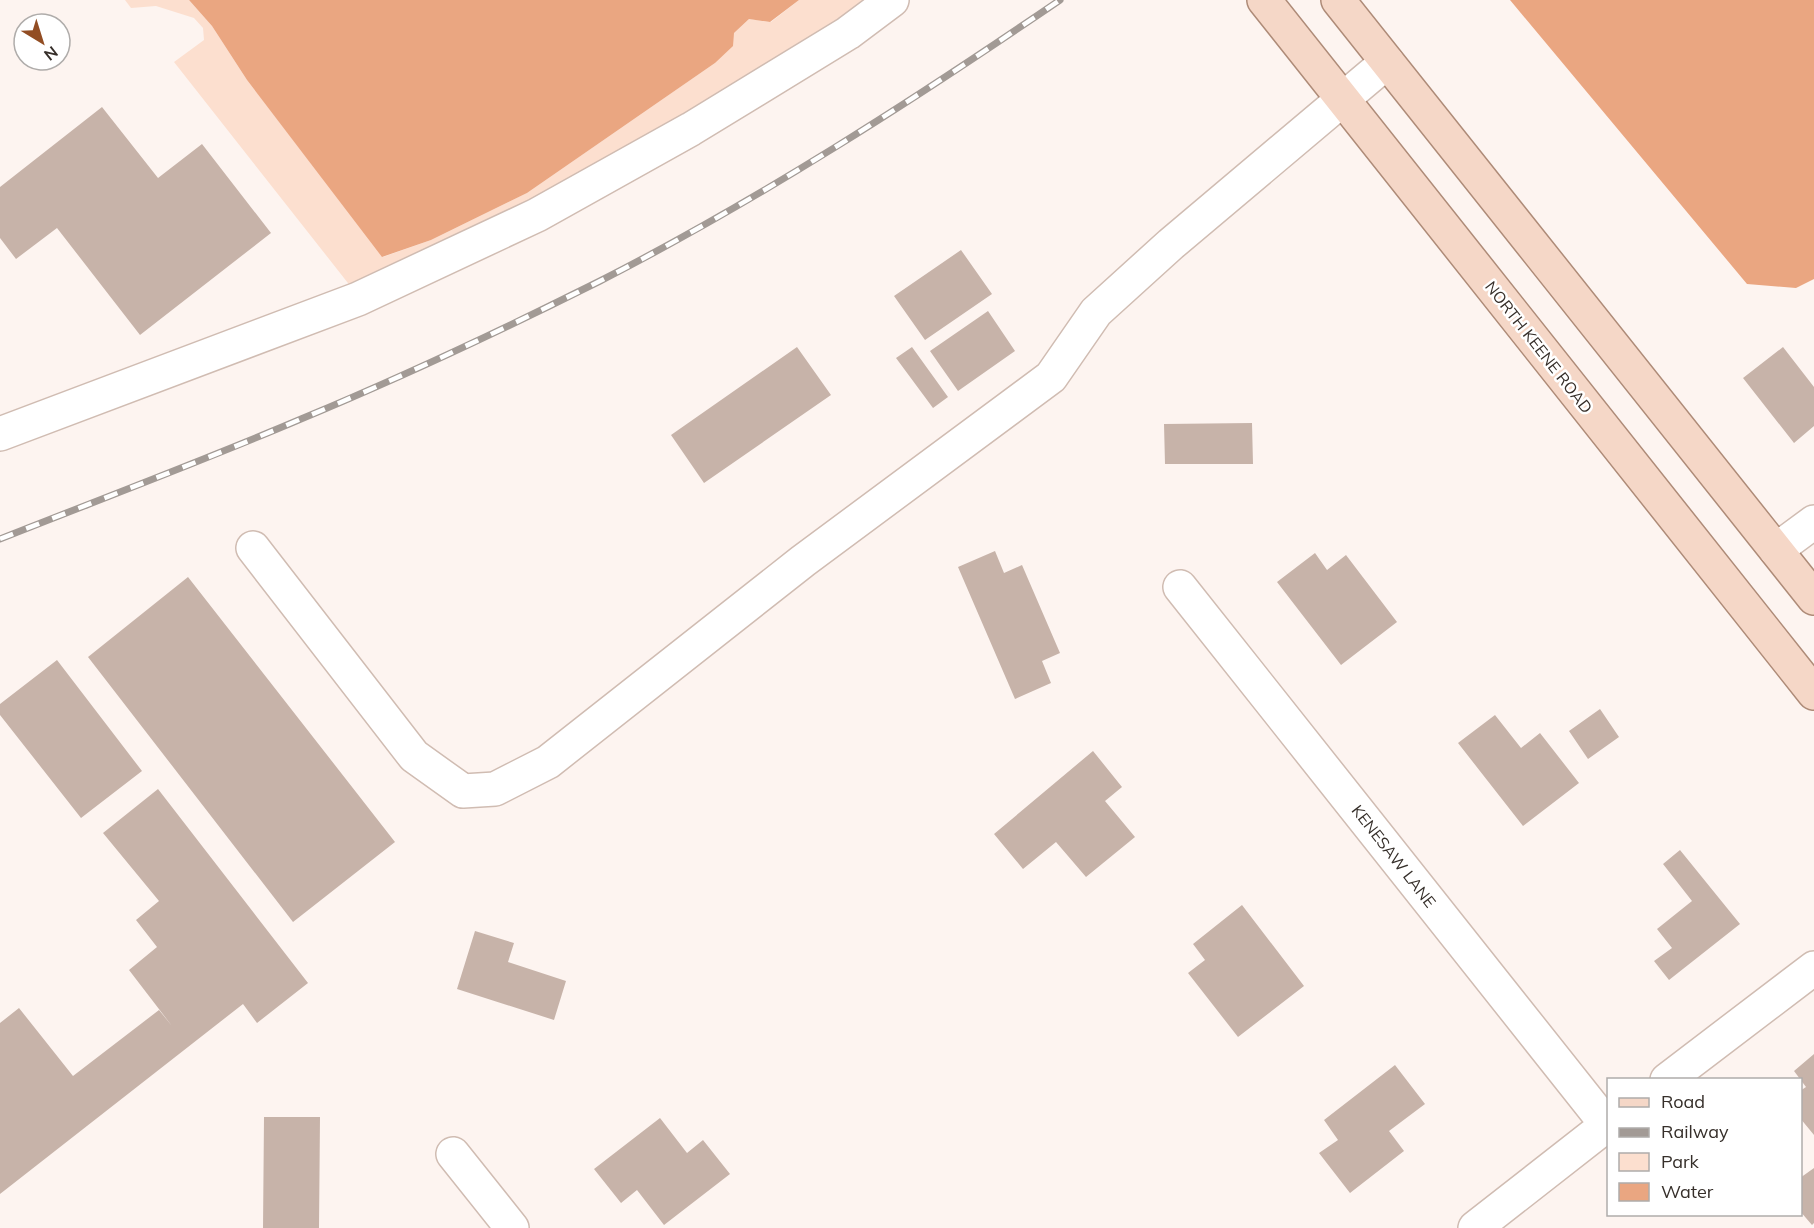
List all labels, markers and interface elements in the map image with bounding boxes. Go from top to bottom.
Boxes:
north arrow [12,12,72,72]
text: N [40,42,62,65]
street label: NORTH KEENE ROAD [1481,277,1597,417]
street label: KENESAW LANE [1348,801,1440,911]
legend [1607,1078,1802,1216]
text: Road [1661,1090,1705,1113]
text: Railway [1661,1120,1729,1143]
text: Park [1661,1150,1700,1173]
text: Water [1661,1180,1714,1203]

